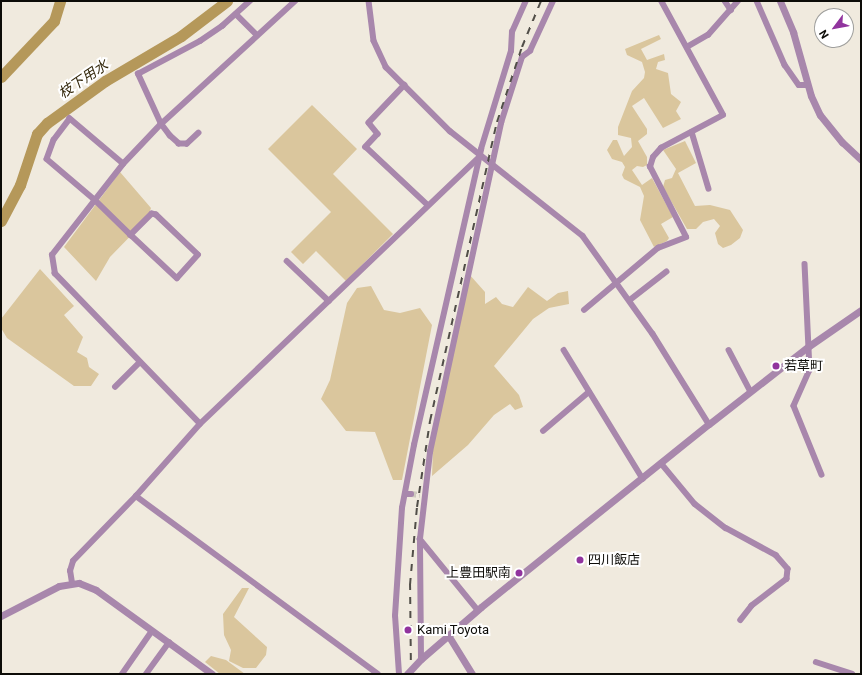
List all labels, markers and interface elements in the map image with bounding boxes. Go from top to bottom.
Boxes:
north arrow [814,8,854,48]
text: N [817,27,832,41]
water label: 枝下用水 [55,56,111,102]
place label: 若草町 [784,358,823,374]
marker: 若草町 [771,361,781,371]
place label: 四川飯店 [588,552,640,568]
marker: 四川飯店 [575,555,585,565]
place label: 上豊田駅南 [446,565,511,581]
marker: 上豊田駅南 [514,568,524,578]
place label: Kami Toyota [417,622,489,638]
marker: Kami Toyota [402,624,414,636]

